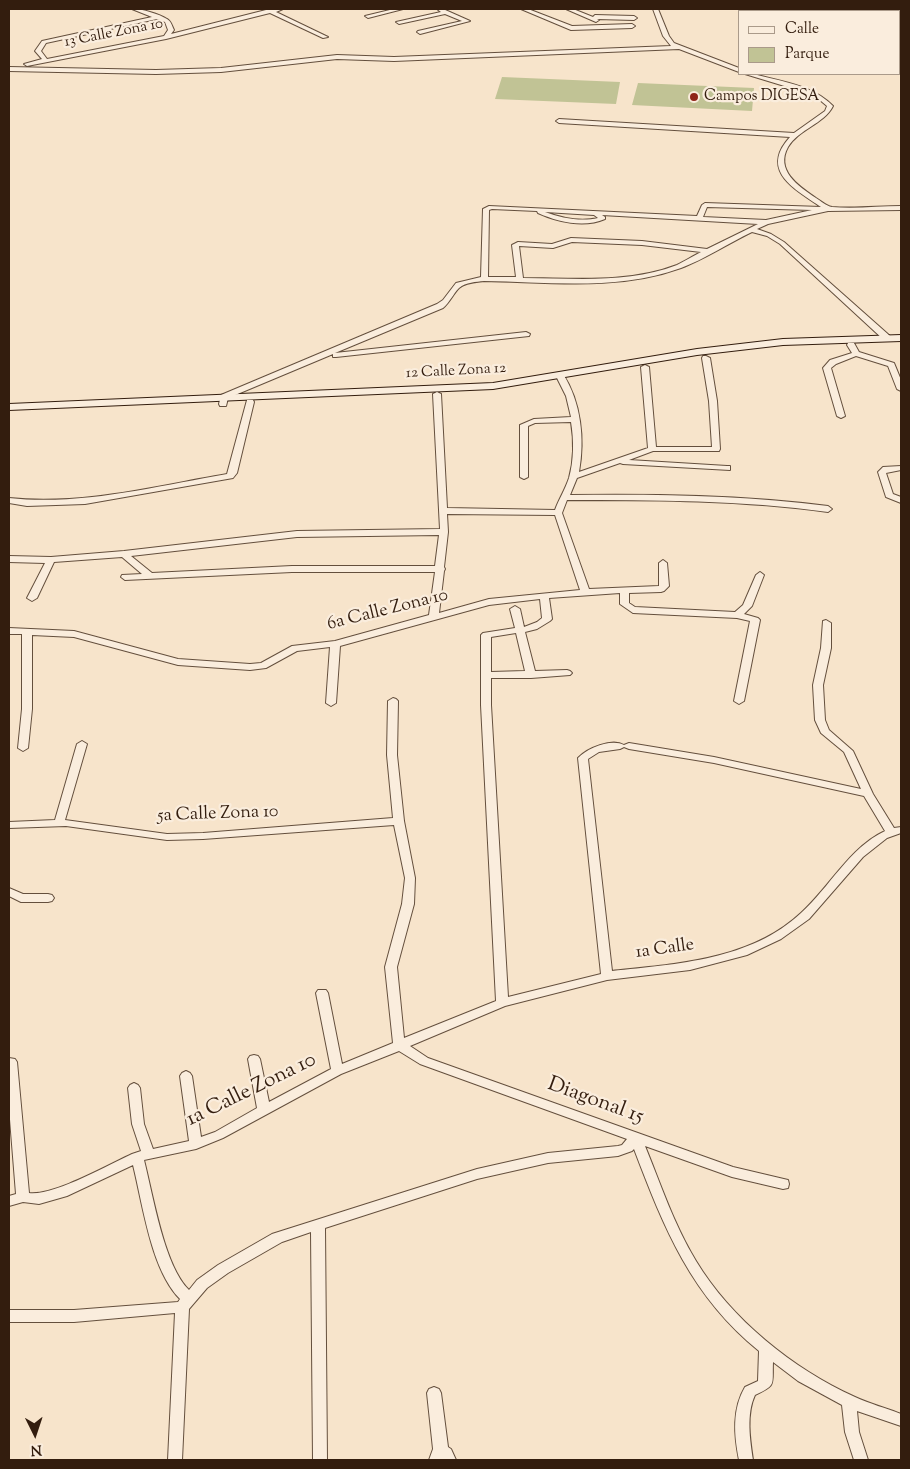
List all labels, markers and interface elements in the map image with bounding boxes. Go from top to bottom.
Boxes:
legend [738,10,900,75]
street label: 13 Calle Zona 10 [63,16,165,52]
text: Calle [785,19,819,40]
text: Parque [785,44,829,65]
place label: Campos DIGESA [704,88,819,106]
marker: Campos DIGESA [688,91,700,103]
street label: 12 Calle Zona 12 [405,360,507,384]
street label: 6a Calle Zona 10 [325,586,451,636]
street label: 5a Calle Zona 10 [157,802,279,828]
street label: 1a Calle [634,935,696,965]
street label: 1a Calle Zona 10 [183,1049,321,1133]
street label: Diagonal 15 [544,1073,646,1131]
north arrow [10,1409,60,1459]
text: N [30,1439,42,1459]

